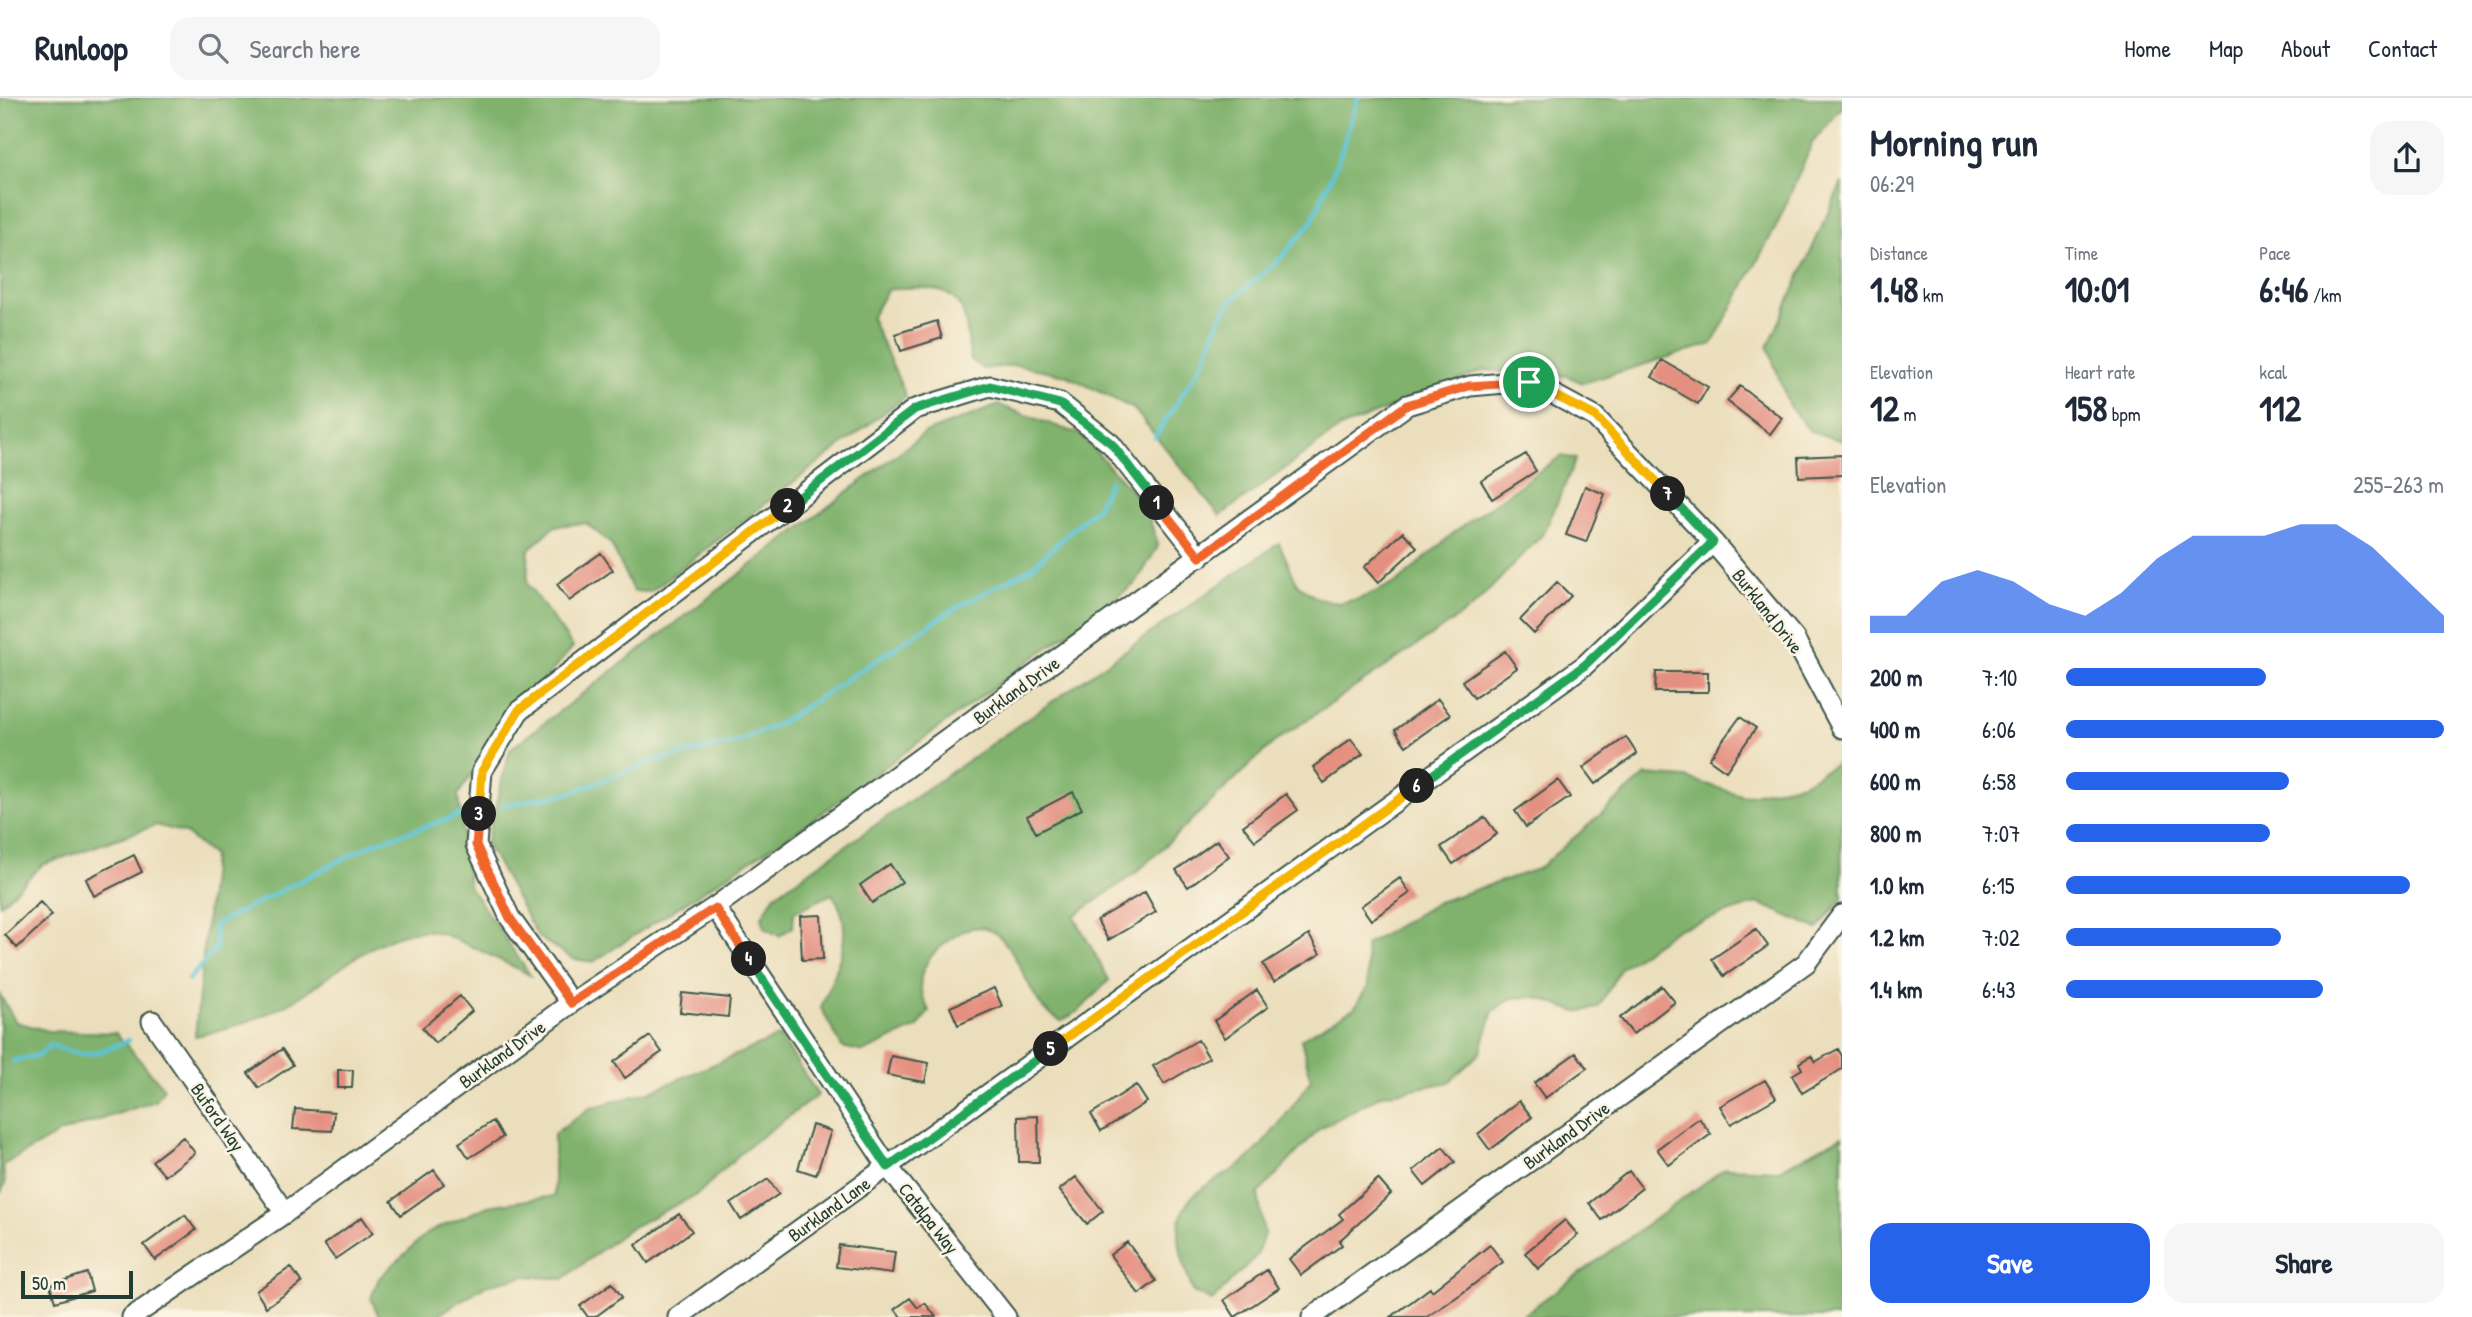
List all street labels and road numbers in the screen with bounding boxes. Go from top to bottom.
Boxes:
street label: Burkland Drive [1727,563,1810,659]
street label: Burkland Drive [967,650,1065,730]
street label: Burkland Drive [453,1014,551,1094]
street label: Buford Way [185,1078,251,1156]
street label: Burkland Drive [1517,1095,1615,1175]
street label: Burkland Lane [783,1170,876,1248]
street label: Catalpa Way [893,1177,965,1259]

